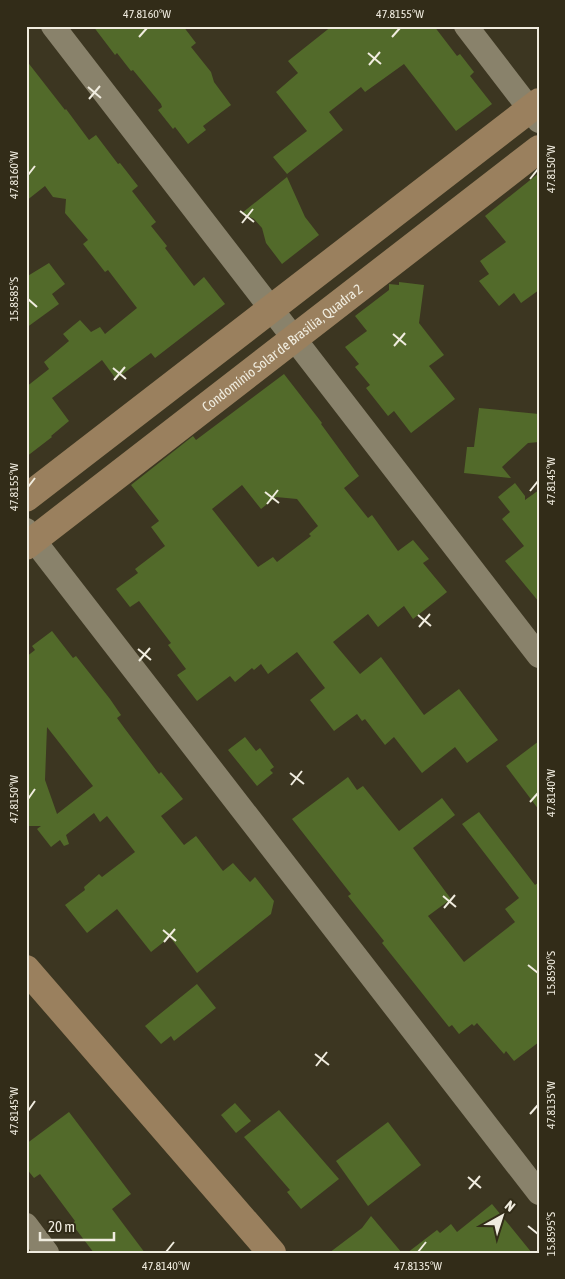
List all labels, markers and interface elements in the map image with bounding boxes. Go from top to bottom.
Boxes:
text: 47.8160°W [123,7,171,21]
text: 47.8155°W [376,7,424,21]
text: 47.8150°W [544,145,558,193]
text: 47.8160°W [7,151,21,199]
text: 15.8585°S [7,277,21,321]
street label: Condomínio Solar de Brasilia, Quadra 2 [199,281,366,415]
text: 47.8145°W [544,457,558,505]
text: 47.8155°W [7,463,21,511]
text: 47.8140°W [544,769,558,817]
text: 47.8150°W [7,775,21,823]
text: 15.8590°S [544,951,558,995]
text: 47.8135°W [544,1081,558,1129]
text: 47.8145°W [7,1087,21,1135]
north arrow [478,1192,528,1242]
text: N [502,1197,518,1215]
scale bar [40,1209,114,1241]
text: 15.8595°S [544,1212,558,1256]
text: 20 m [48,1218,75,1235]
text: 47.8140°W [142,1259,190,1273]
text: 47.8135°W [394,1259,442,1273]

